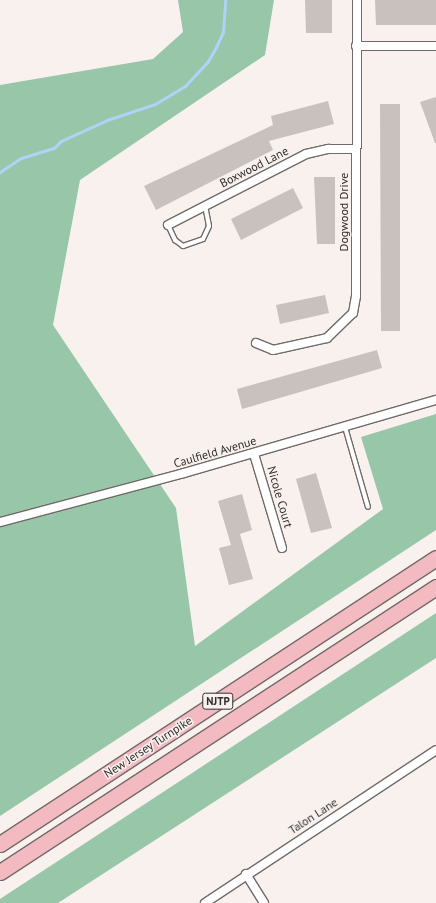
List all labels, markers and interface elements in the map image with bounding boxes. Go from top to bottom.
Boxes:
street label: Boxwood Lane [217,144,291,190]
street label: Dogwood Drive [337,173,351,251]
street label: Caulfield Avenue [172,433,258,471]
street label: Nicole Court [264,464,296,530]
road number: NJTP [202,692,234,710]
street label: New Jersey Turnpike [101,713,195,781]
street label: Talon Lane [286,795,340,837]

